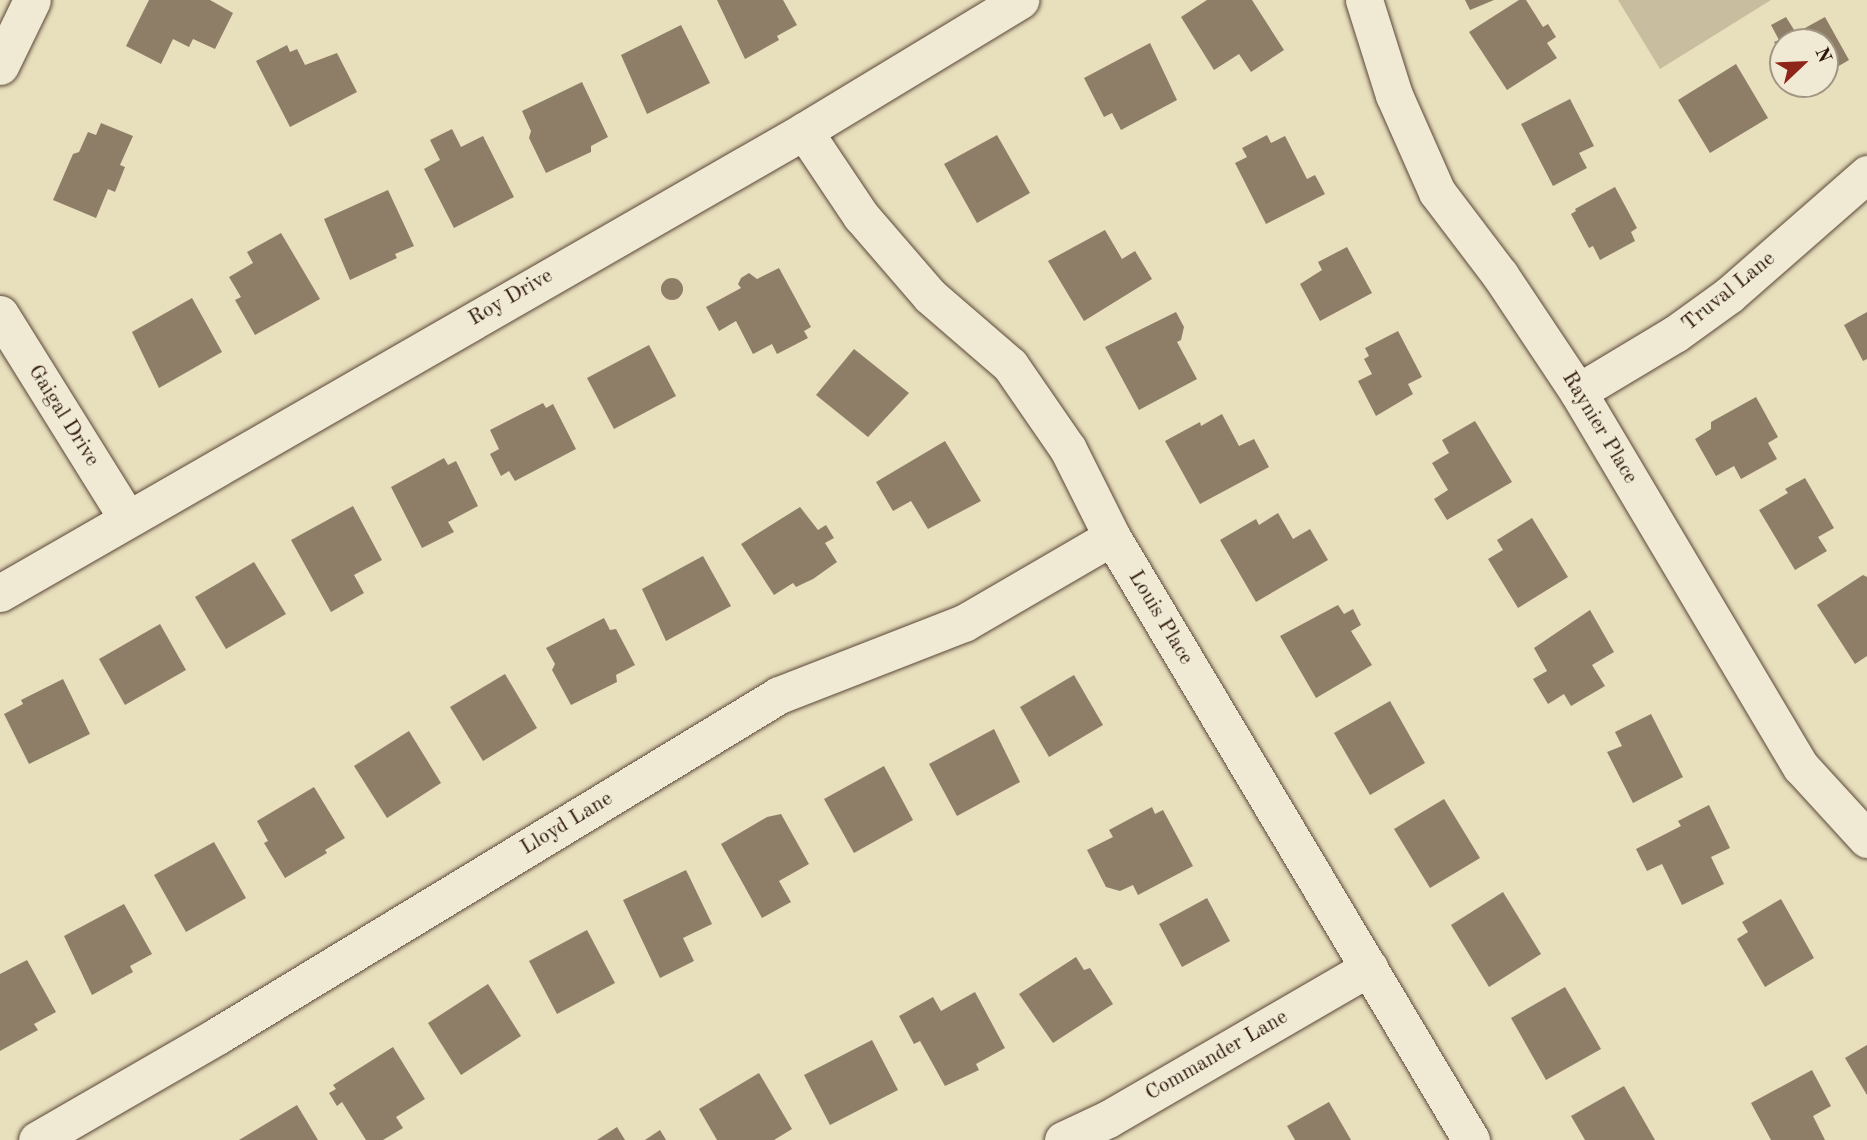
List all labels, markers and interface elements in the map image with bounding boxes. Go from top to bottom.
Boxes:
north arrow [1769,28,1839,98]
text: N [1810,45,1834,66]
street label: Truval Lane [1677,247,1781,337]
street label: Roy Drive [464,264,558,332]
street label: Gaigal Drive [22,361,104,471]
street label: Raynier Place [1556,367,1642,489]
street label: Louis Place [1122,566,1198,670]
street label: Lloyd Lane [517,787,617,861]
street label: Commander Lane [1141,1005,1293,1107]

